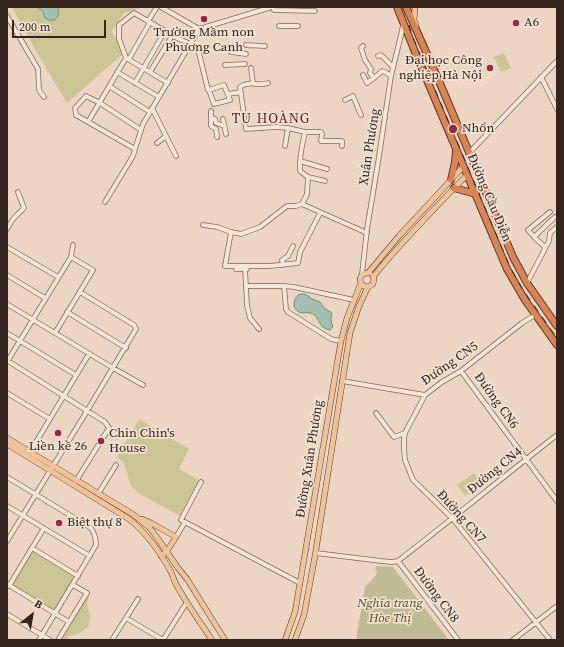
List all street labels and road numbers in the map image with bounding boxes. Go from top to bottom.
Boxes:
street label: Xuân Phương [356,107,384,187]
street label: Đường Cầu Diễn [463,151,515,245]
street label: Đường CN5 [419,339,481,389]
street label: Đường CN6 [470,370,522,432]
street label: Đường Xuân Phương [293,399,327,519]
street label: Đường CN4 [465,444,525,498]
street label: Đường CN7 [433,487,489,547]
street label: Đường CN8 [410,564,462,626]

